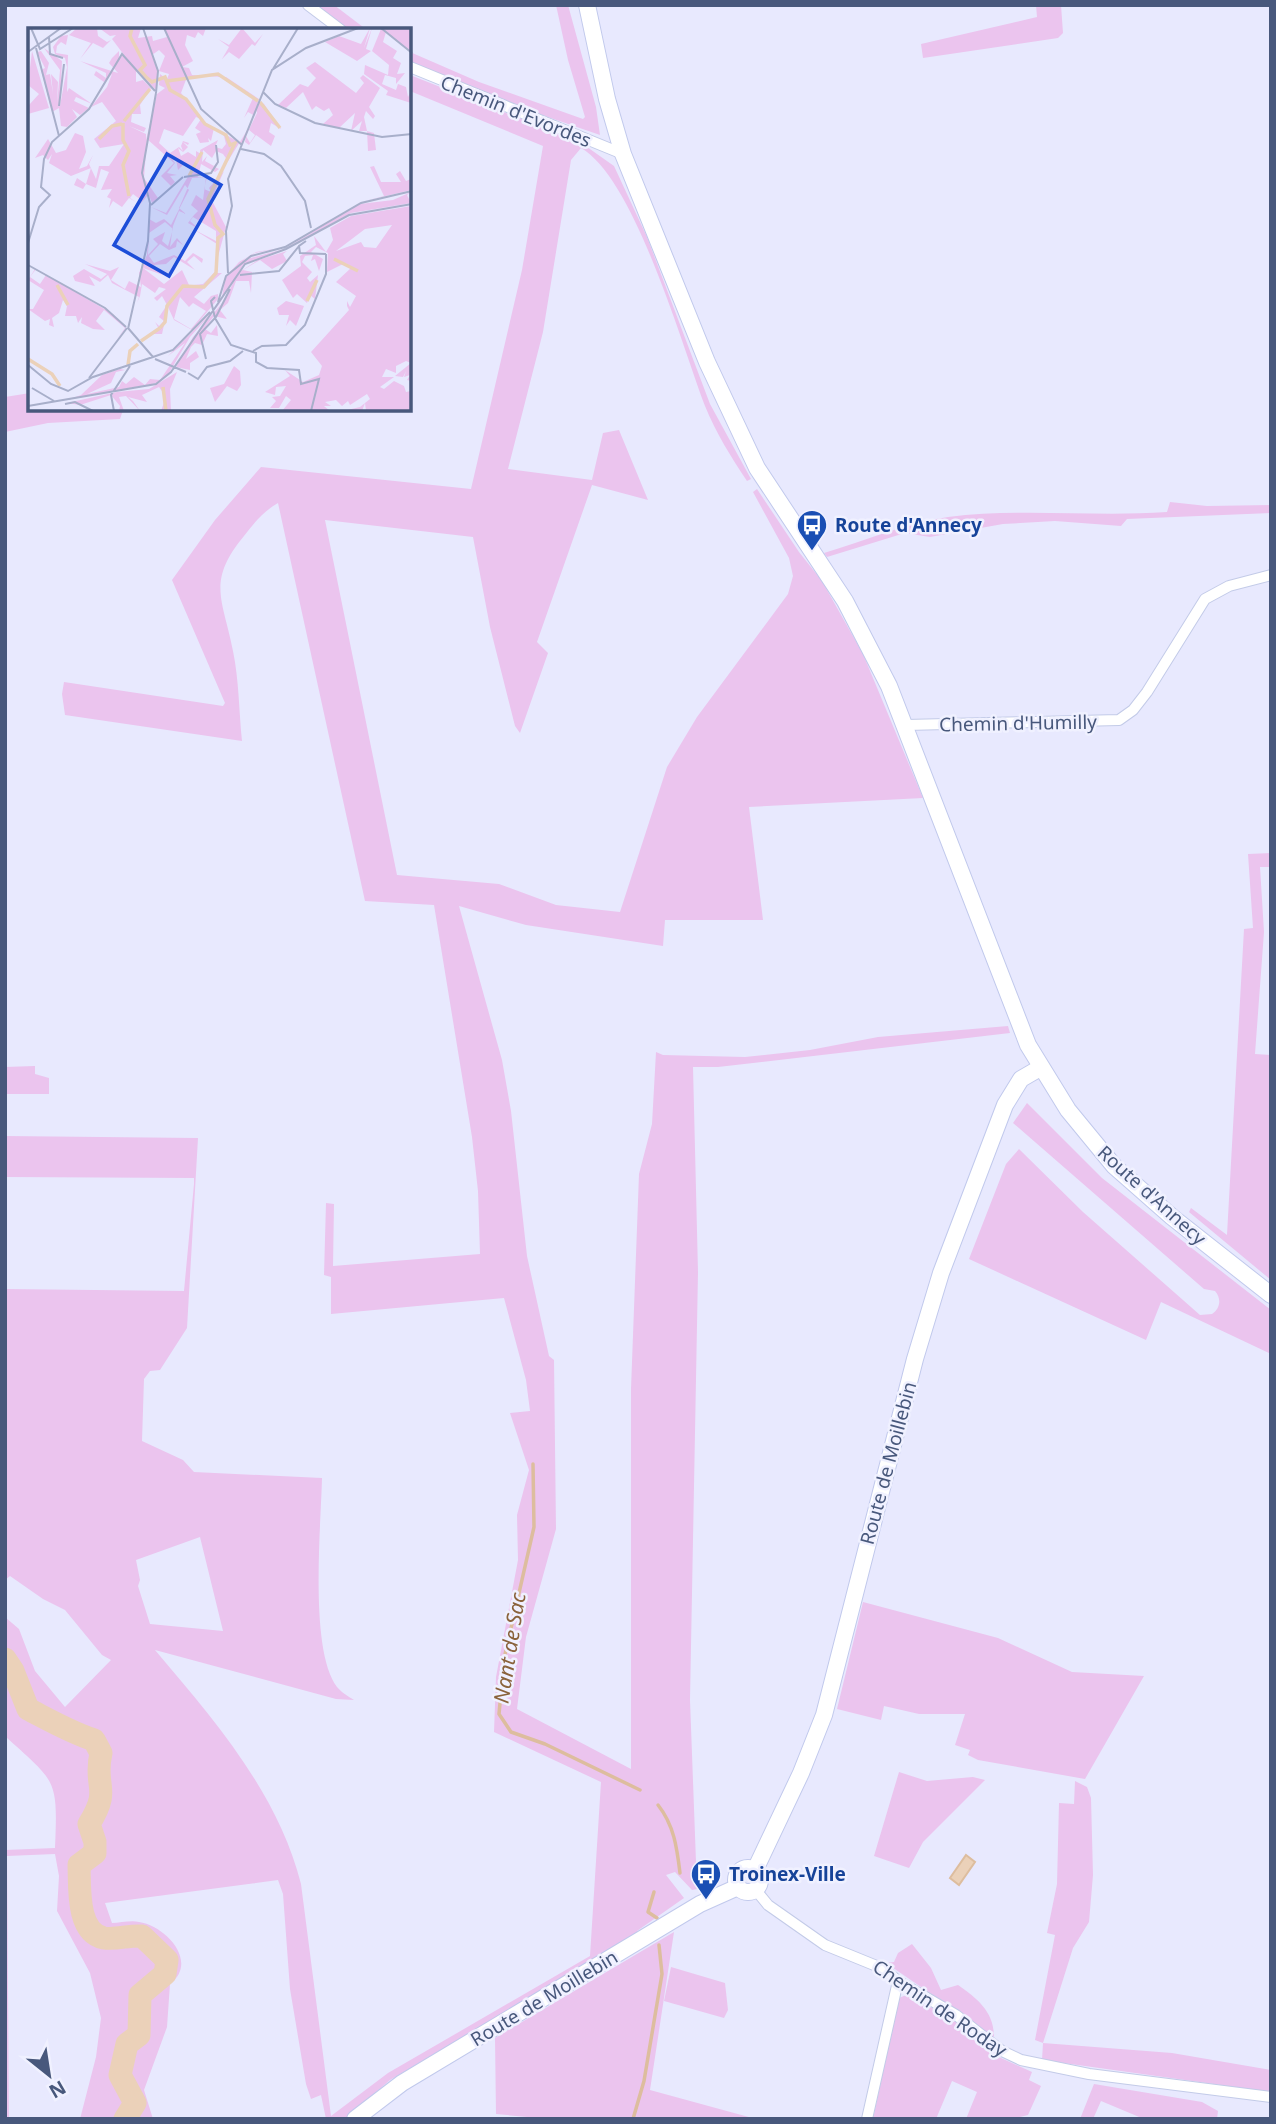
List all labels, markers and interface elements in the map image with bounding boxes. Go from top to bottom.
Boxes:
inset map [28,28,411,411]
street label: Chemin d'Evordes [437,69,595,153]
bus stop icon: Route d'Annecy [795,508,829,552]
place label: Route d'Annecy [835,512,982,538]
street label: Chemin d'Humilly [939,709,1097,737]
street label: Route d'Annecy [1092,1139,1212,1251]
street label: Route de Moillebin [854,1379,922,1547]
water label: Nant de Sac [486,1590,532,1705]
bus stop icon: Troinex-Ville [689,1857,723,1901]
place label: Troinex-Ville [729,1861,846,1887]
street label: Route de Moillebin [466,1944,622,2052]
street label: Chemin de Roday [868,1953,1012,2063]
north arrow [14,2040,84,2110]
text: N [44,2075,71,2105]

